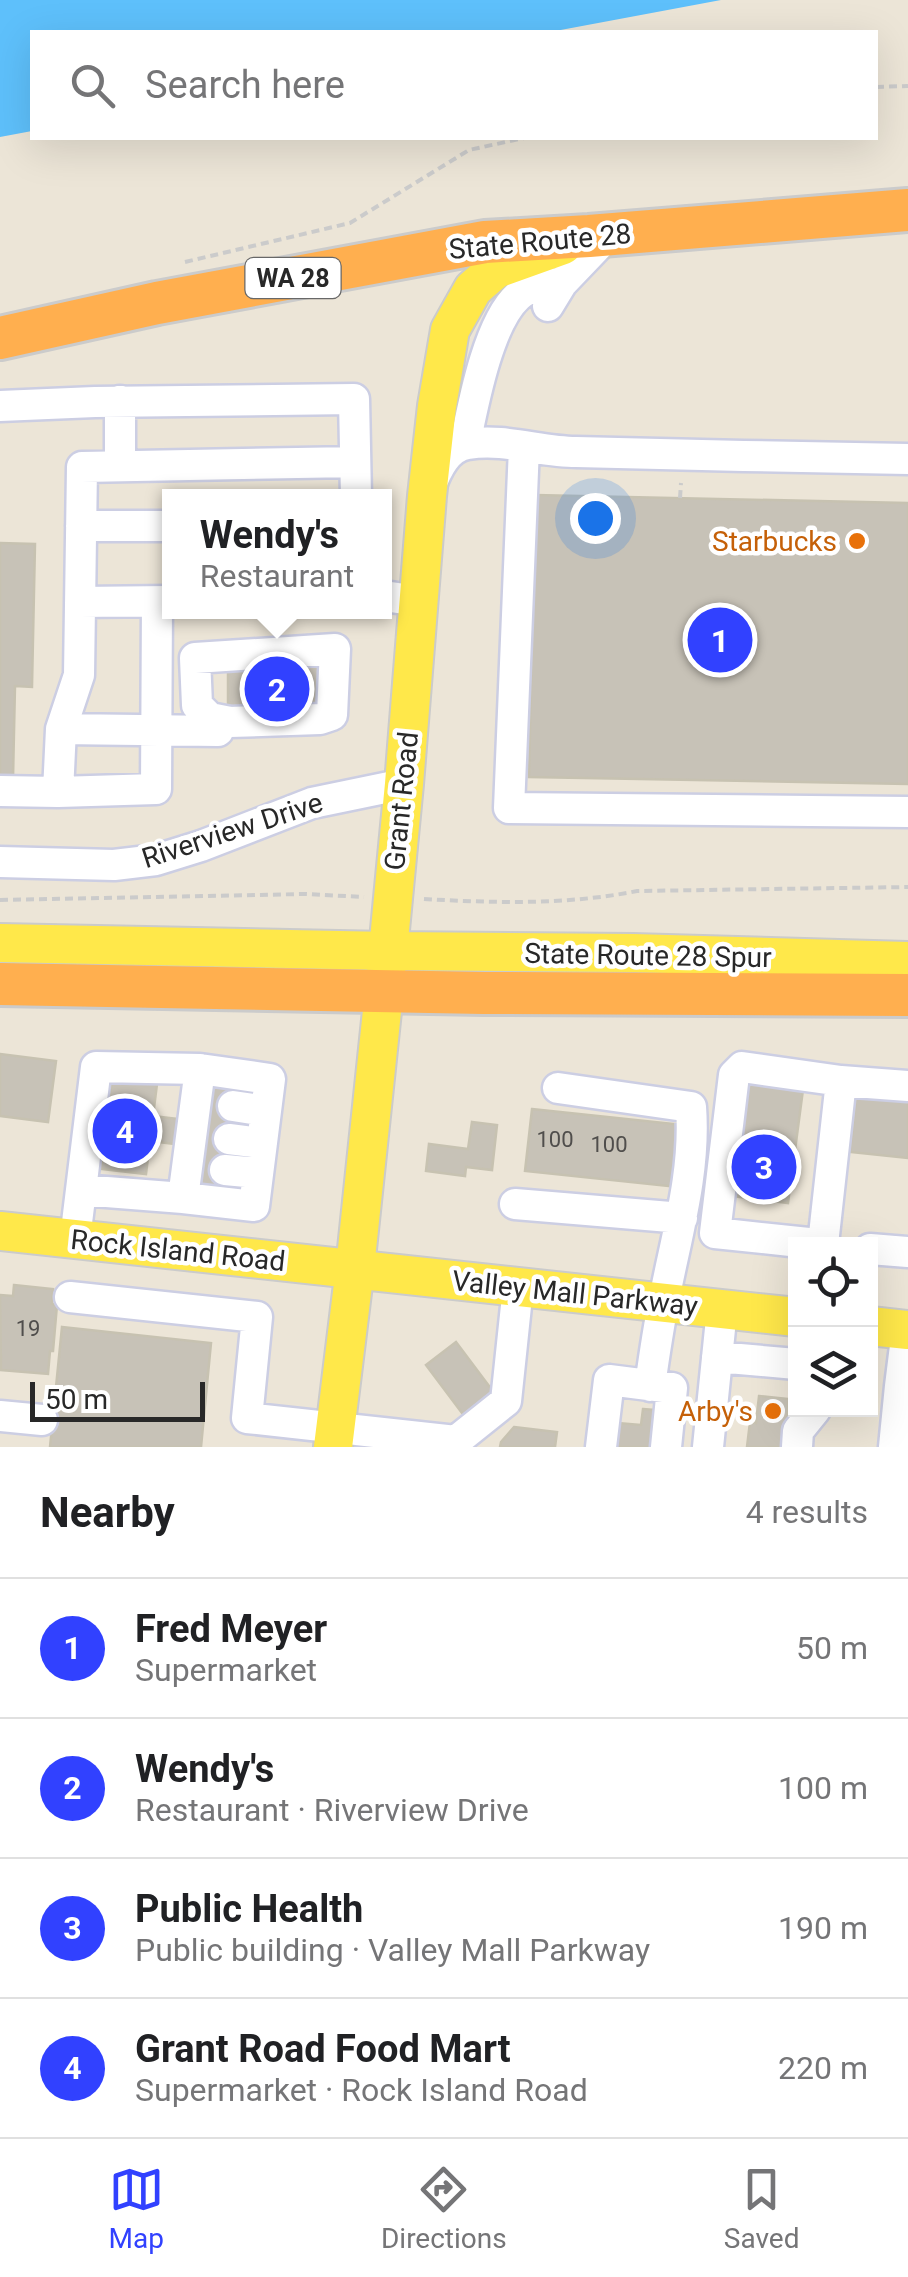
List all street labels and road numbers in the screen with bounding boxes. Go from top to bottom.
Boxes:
street label: State Route 28 [447,217,633,266]
road number: WA 28 [246,258,340,298]
street label: Grant Road [378,730,425,872]
street label: Riverview Drive [138,786,327,875]
street label: State Route 28 Spur [524,937,772,974]
street label: Rock Island Road [69,1223,287,1278]
street label: Valley Mall Parkway [450,1264,699,1323]

